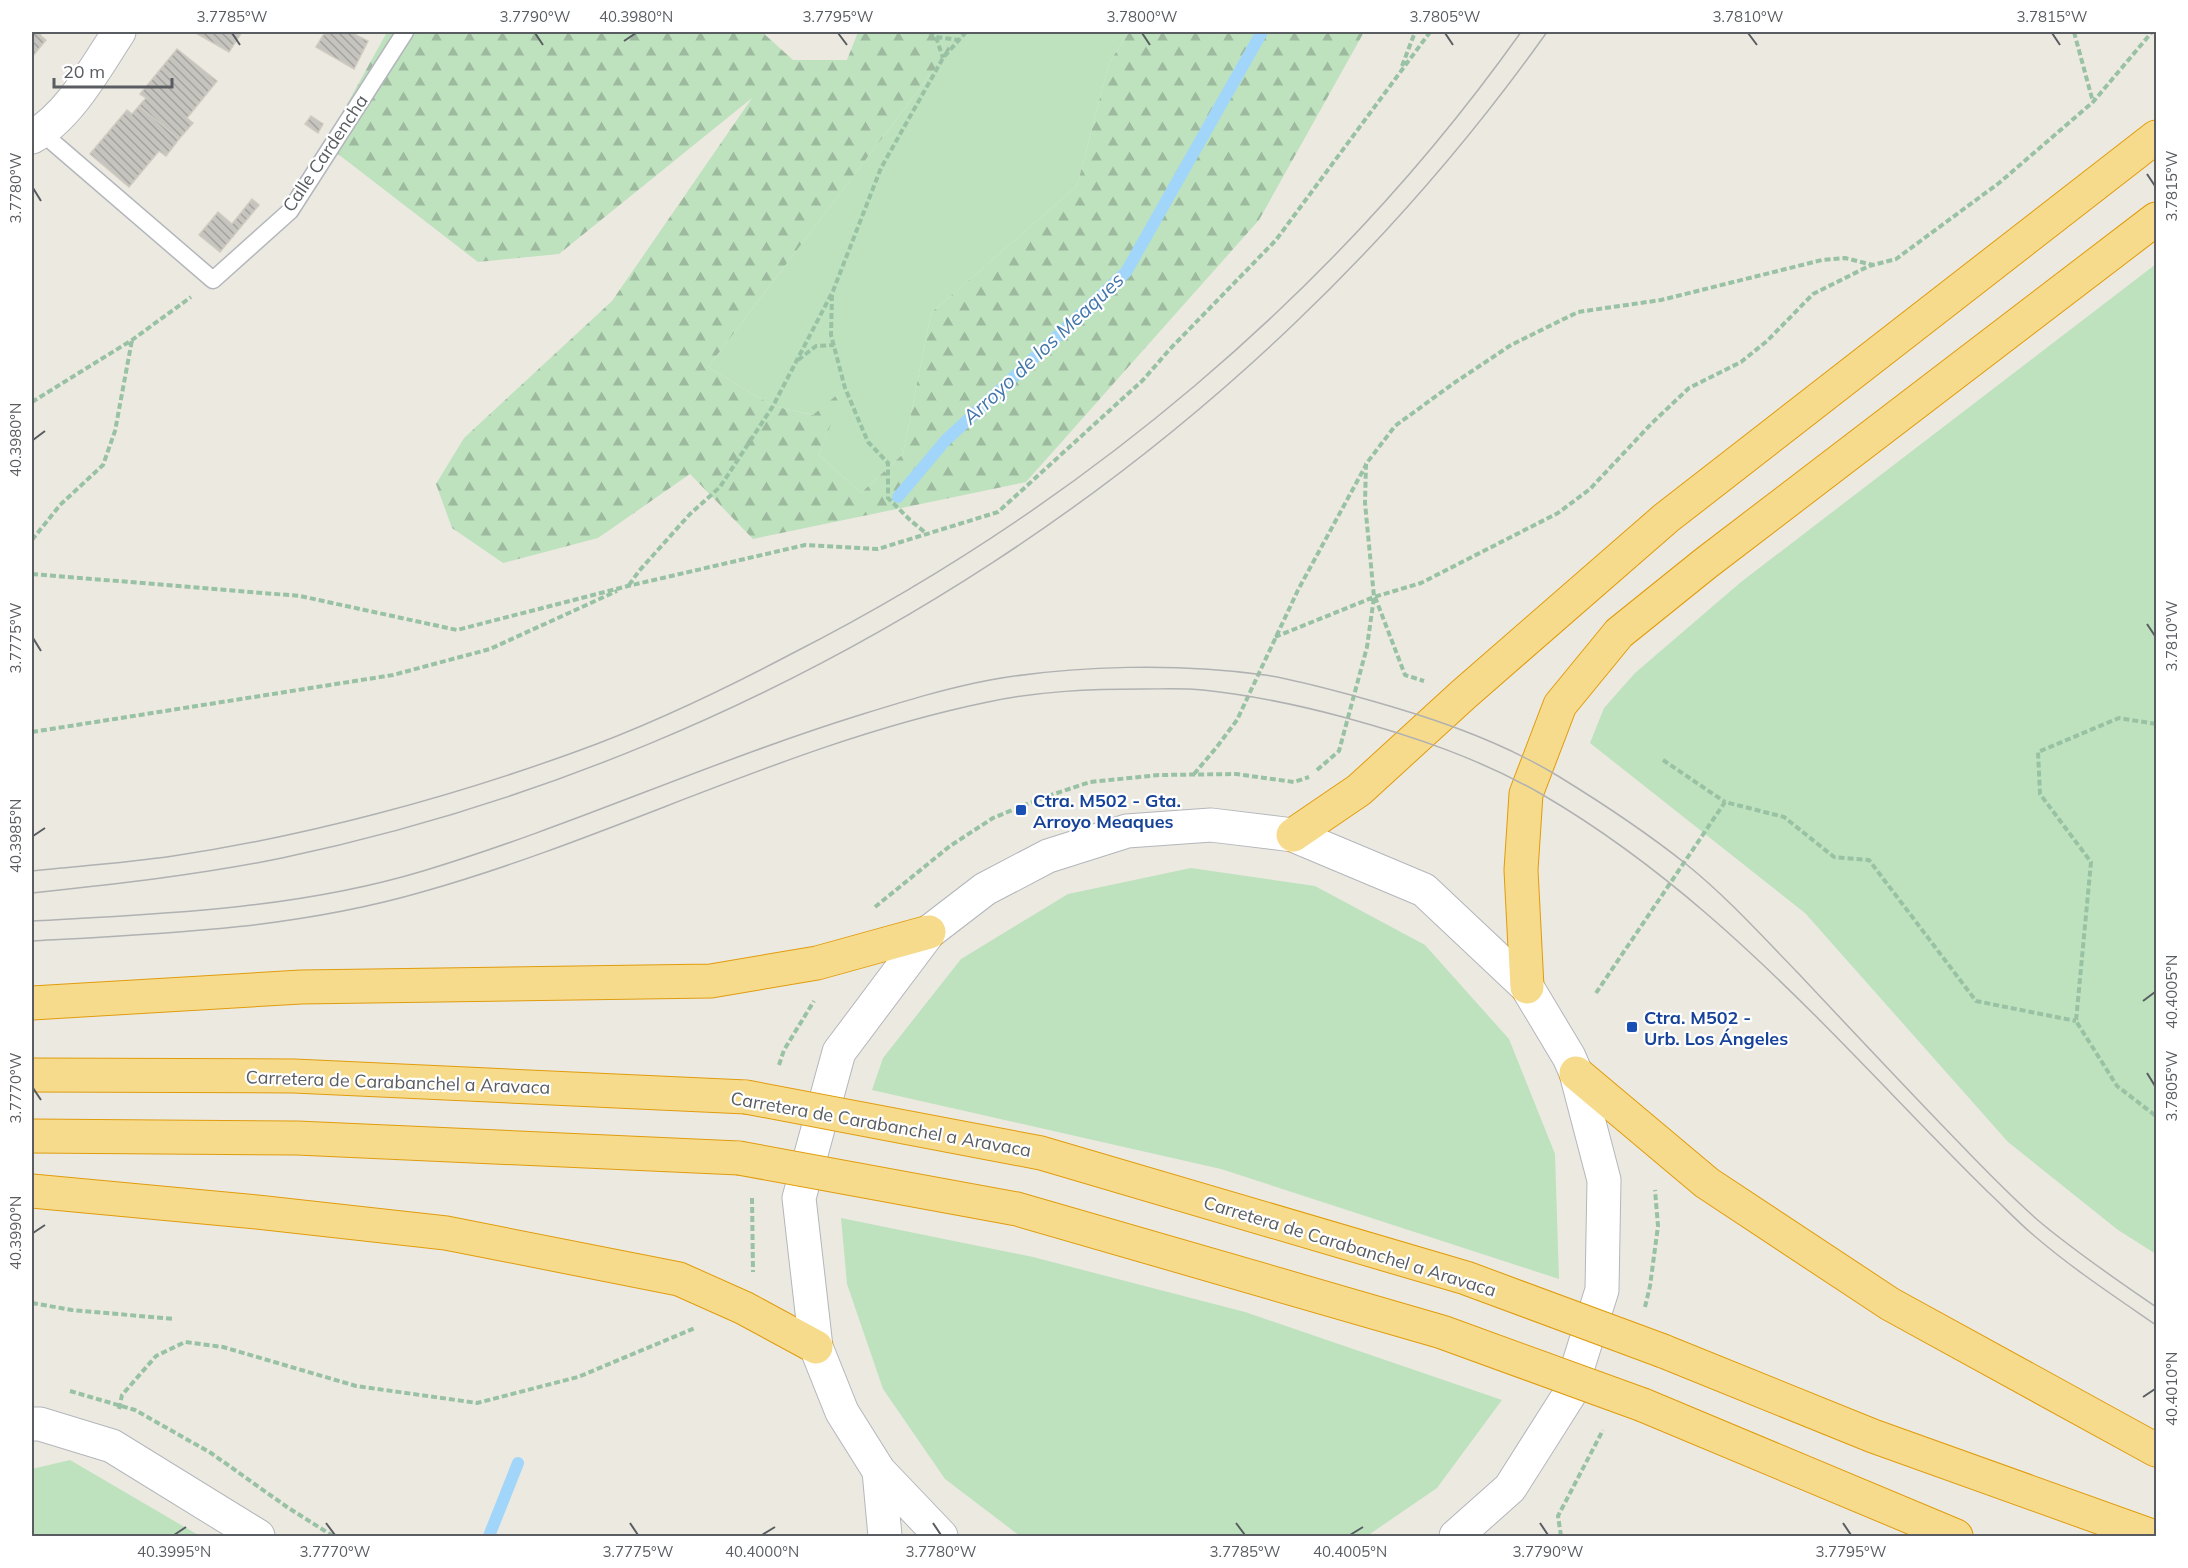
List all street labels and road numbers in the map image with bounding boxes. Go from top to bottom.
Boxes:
street label: Calle Cardencha [277,90,373,216]
street label: Carretera de Carabanchel a Aravaca [245,1065,551,1099]
street label: Carretera de Carabanchel a Aravaca [729,1086,1033,1162]
street label: Carretera de Carabanchel a Aravaca [1201,1190,1499,1302]

